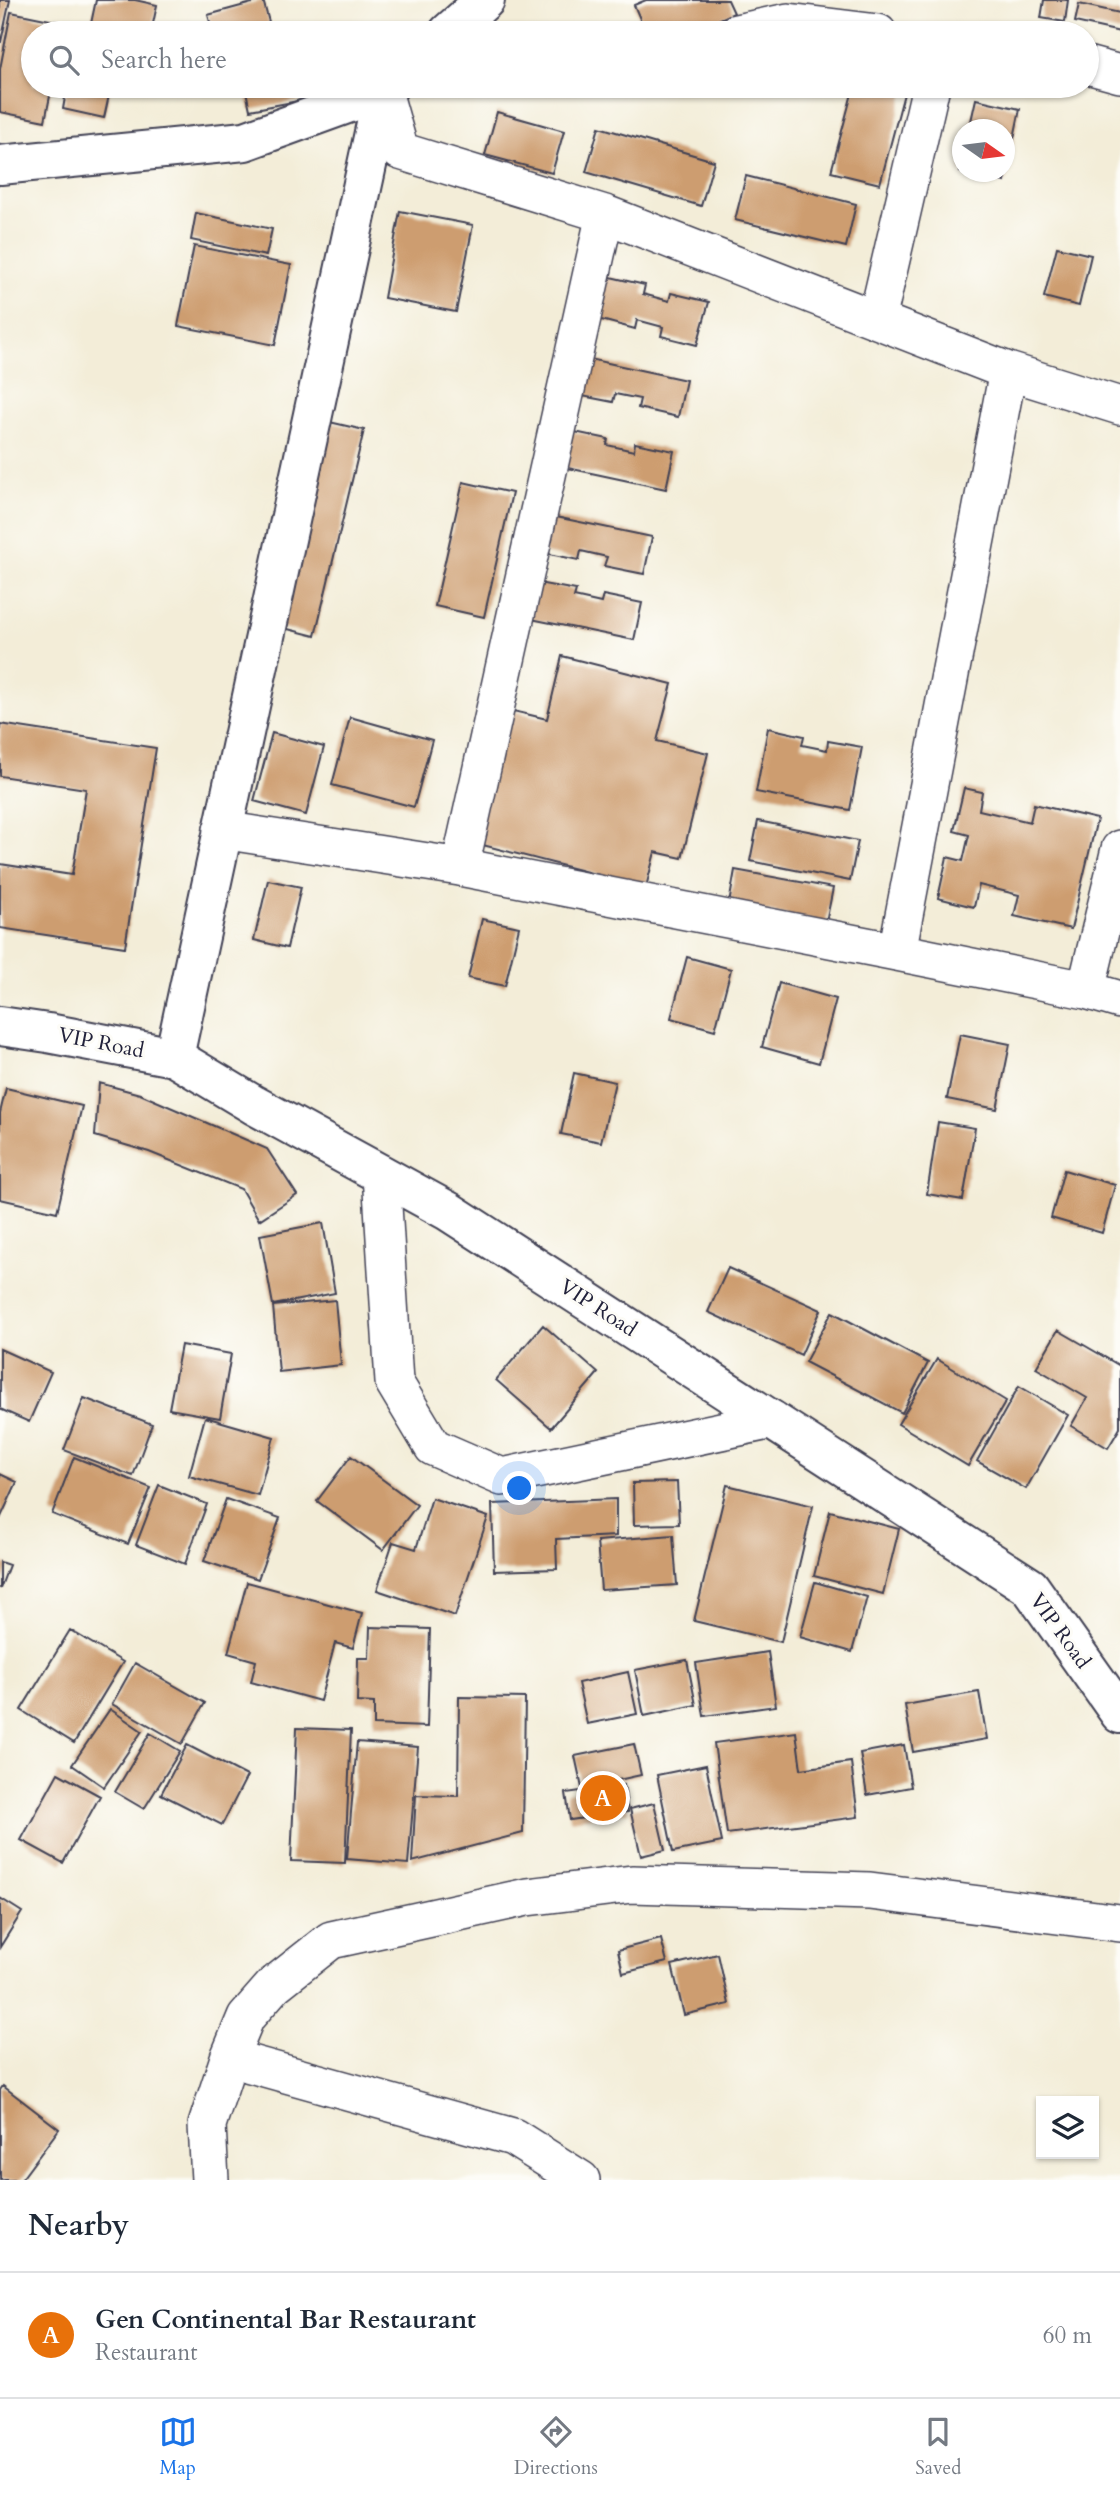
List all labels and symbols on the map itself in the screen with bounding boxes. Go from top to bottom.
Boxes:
north arrow [952,119,1015,182]
street label: VIP Road [56,1020,146,1066]
street label: VIP Road [554,1272,642,1344]
your location [502,1471,536,1505]
street label: VIP Road [1023,1587,1097,1675]
pin: A [580,1772,626,1824]

